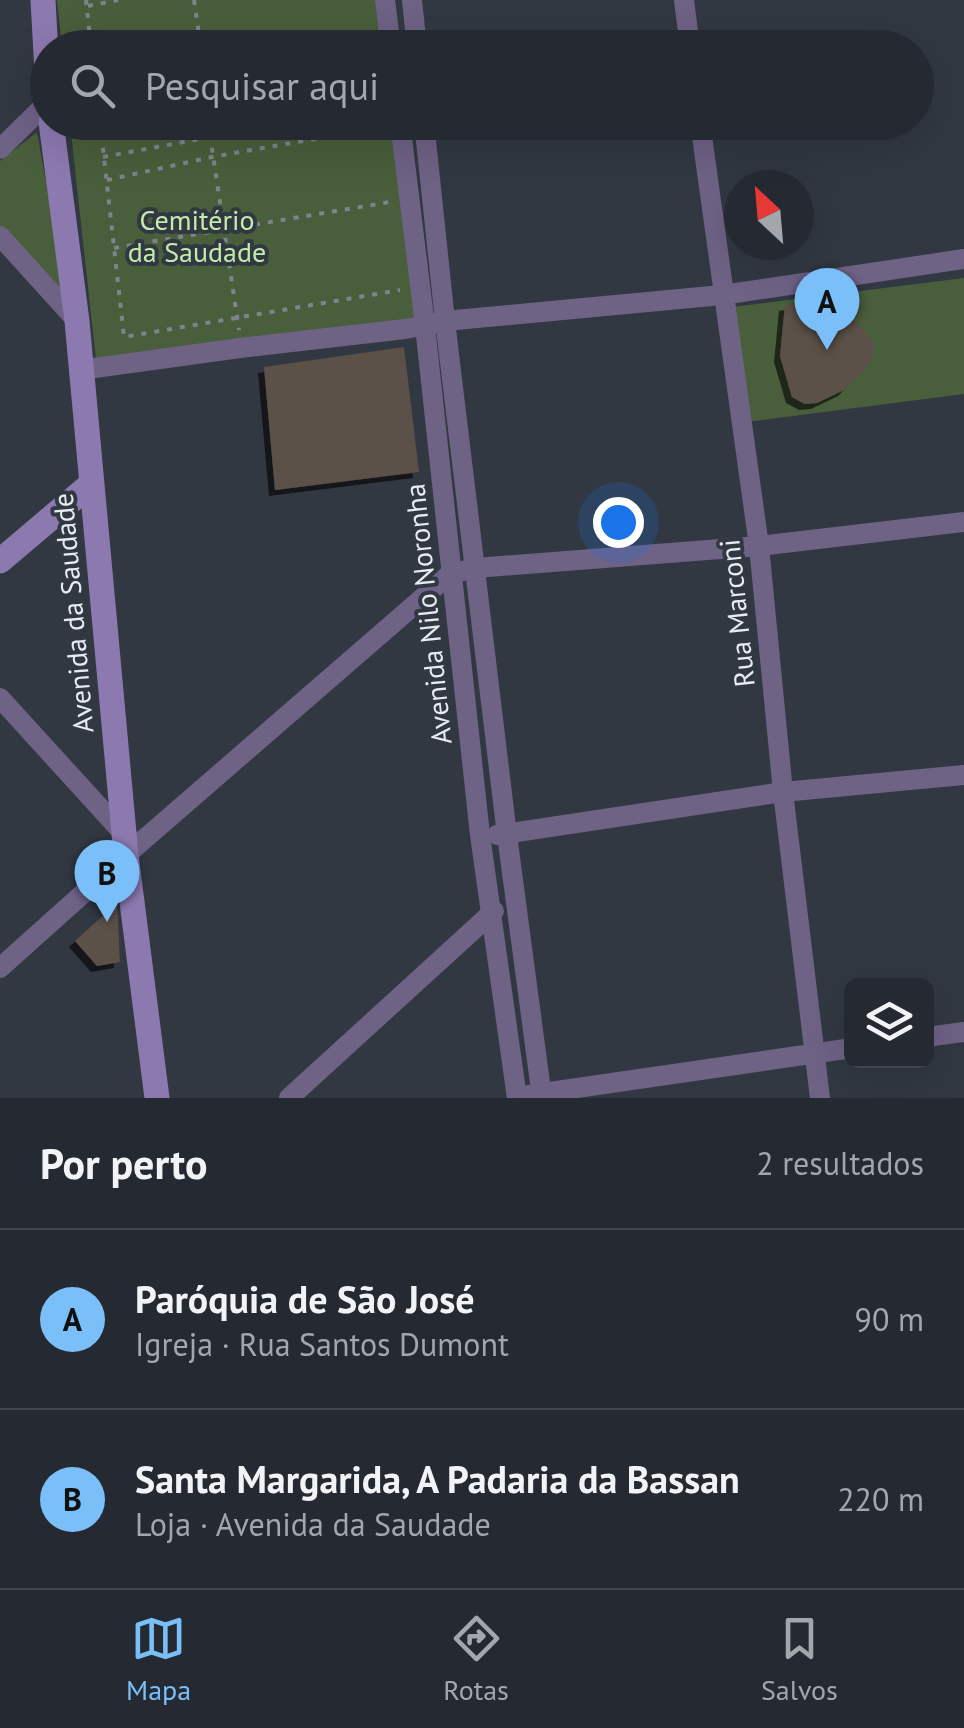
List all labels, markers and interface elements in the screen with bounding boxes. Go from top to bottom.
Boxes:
search box [30,30,934,140]
icon: search [65,58,120,113]
text: Pesquisar aqui [145,61,379,110]
north arrow [724,170,814,260]
park label: Cemitério da Saudade [128,201,266,270]
pin: A [794,268,860,350]
street label: Avenida Nilo Noronha [395,482,460,746]
street label: Avenida da Saudade [44,492,101,734]
your location [593,497,644,548]
street label: Rua Marconi [710,537,763,689]
pin: B [74,840,140,922]
map controls [844,978,934,1068]
button: layers [844,978,934,1068]
text: Por perto [40,1136,207,1191]
text: 2 resultados [756,1142,924,1184]
text: Paróquia de São José [135,1274,475,1323]
text: A [63,1298,82,1340]
text: 90 m [855,1298,924,1340]
text: Igreja · Rua Santos Dumont [135,1323,509,1365]
text: Santa Margarida, A Padaria da Bassan [135,1454,740,1503]
text: B [63,1478,82,1520]
text: 220 m [837,1478,924,1520]
text: Loja · Avenida da Saudade [135,1503,491,1545]
tab: Mapa [126,1611,191,1708]
tab: Rotas [443,1611,509,1708]
tab: Salvos [761,1611,838,1708]

